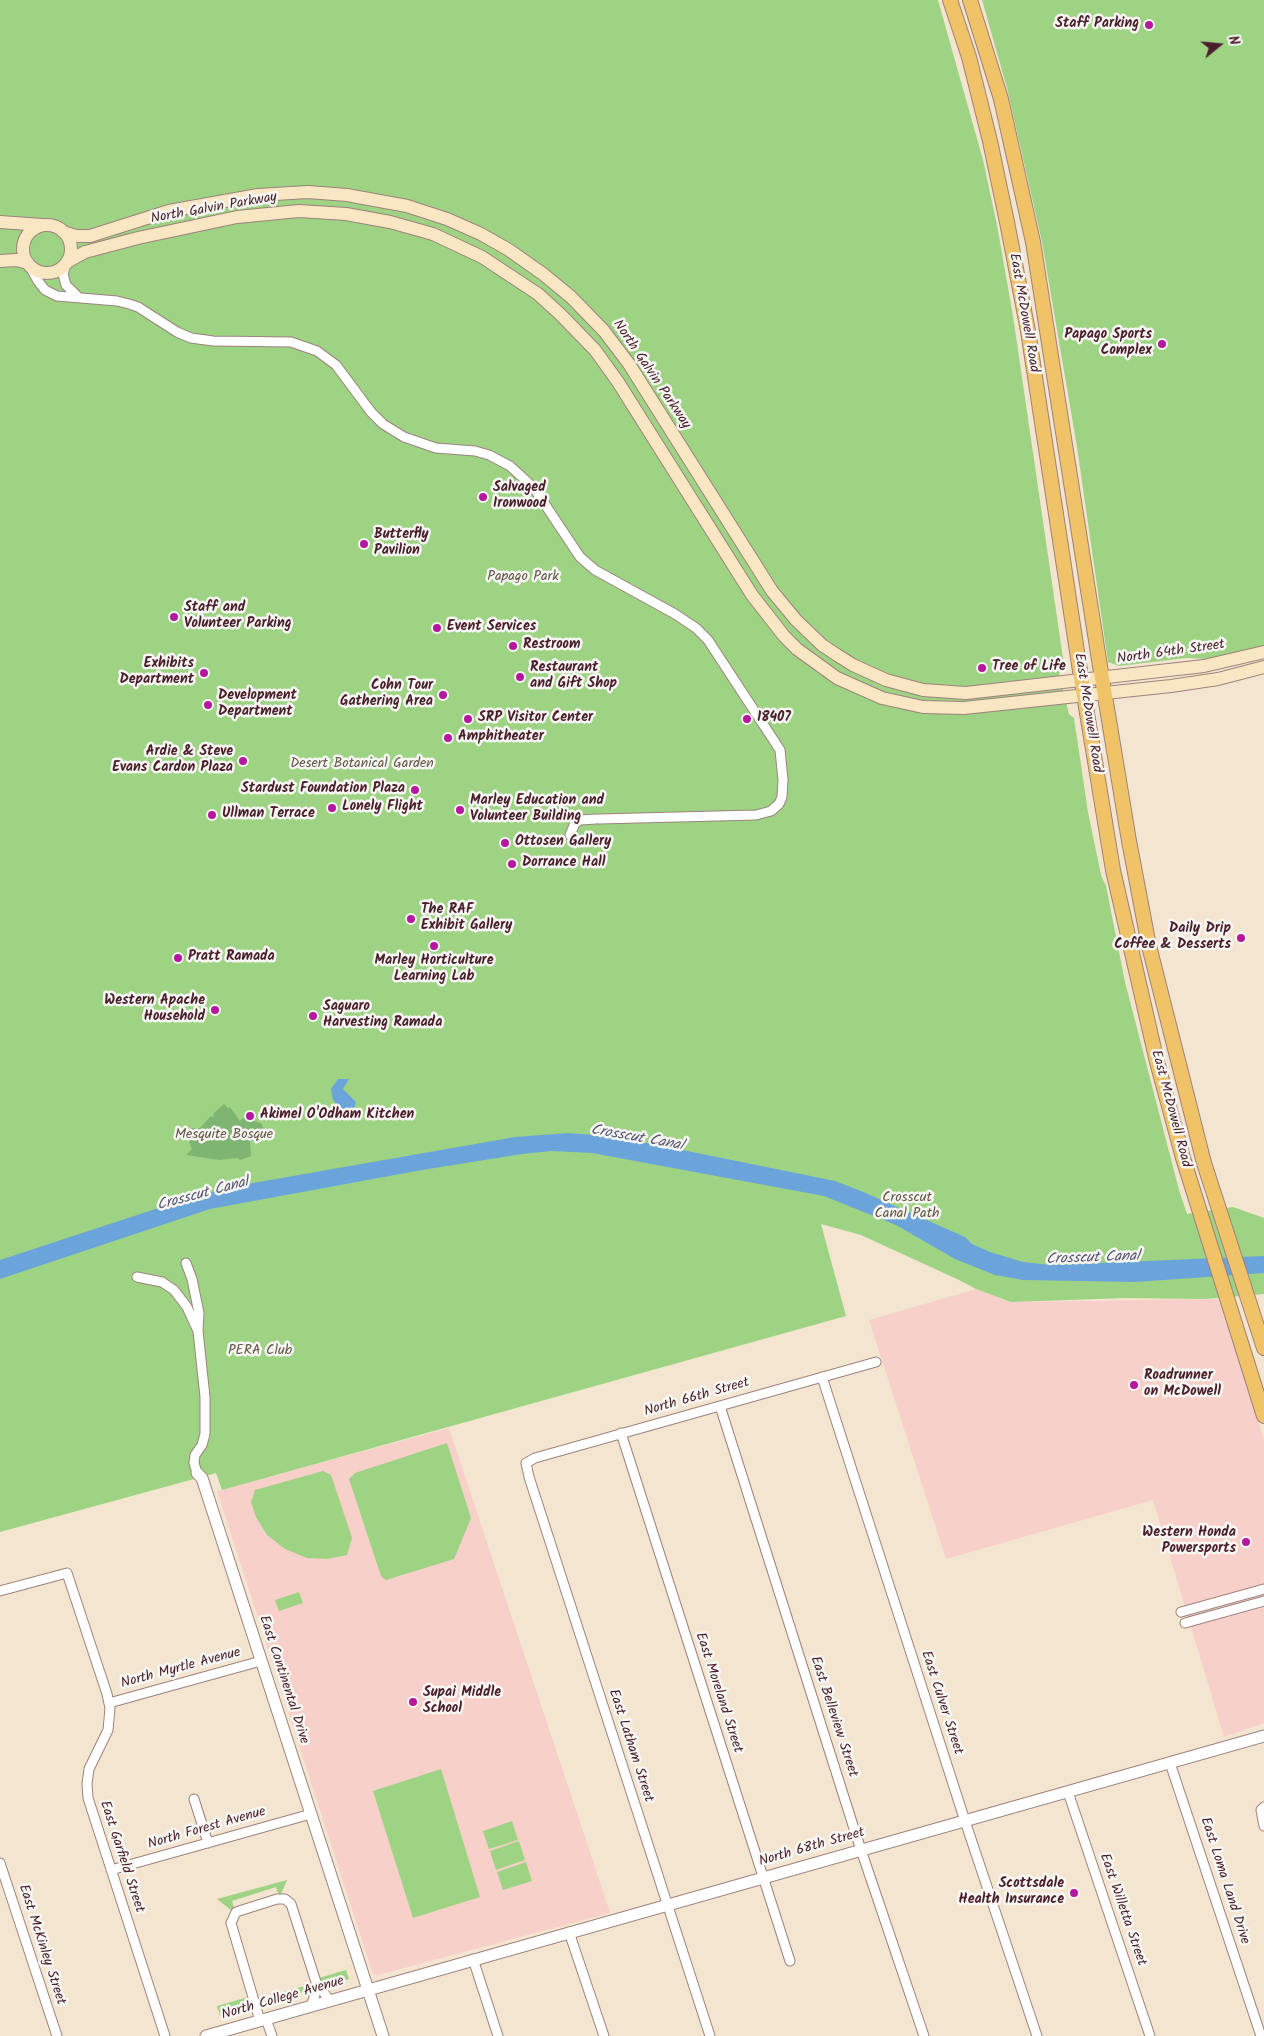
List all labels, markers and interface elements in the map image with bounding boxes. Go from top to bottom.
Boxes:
place label: Staff Parking [1055,17,1139,33]
marker: Staff Parking [1143,19,1155,31]
north arrow [1194,20,1244,70]
text: N [1222,33,1245,48]
street label: North Galvin Parkway [150,190,278,228]
street label: East McDowell Road [1004,252,1042,374]
street label: North Galvin Parkway [608,317,694,433]
place label: Papago Sports Complex [1064,328,1152,361]
marker: Papago Sports Complex [1156,338,1168,350]
place label: Salvaged Ironwood [493,481,547,514]
marker: Salvaged Ironwood [477,491,489,503]
place label: Butterfly Pavilion [374,528,429,560]
marker: Butterfly Pavilion [358,538,370,550]
park label: Papago Park [487,570,559,586]
place label: Staff and Volunteer Parking [184,601,291,634]
marker: Staff and Volunteer Parking [168,611,180,623]
place label: Event Services [447,620,536,636]
marker: Event Services [431,622,443,634]
street label: North 64th Street [1116,637,1226,669]
place label: Restroom [523,638,580,654]
marker: Restroom [507,640,519,652]
street label: East McDowell Road [1069,652,1105,774]
place label: Exhibits Department [119,657,194,690]
place label: Tree of Life [992,660,1066,676]
place label: Restaurant and Gift Shop [530,661,617,694]
marker: Tree of Life [976,662,988,674]
marker: Exhibits Department [198,667,210,679]
marker: Restaurant and Gift Shop [514,671,526,683]
place label: Cohn Tour Gathering Area [340,679,433,712]
place label: Development Department [218,689,297,722]
marker: Cohn Tour Gathering Area [437,689,449,701]
marker: Development Department [202,699,214,711]
place label: SRP Visitor Center [478,711,593,727]
place label: 18407 [757,711,791,727]
marker: SRP Visitor Center [462,713,474,725]
marker: 18407 [741,713,753,725]
place label: Amphitheater [458,730,544,746]
marker: Amphitheater [442,732,454,744]
place label: Ardie & Steve Evans Cardon Plaza [112,745,233,778]
marker: Ardie & Steve Evans Cardon Plaza [237,755,249,767]
park label: Desert Botanical Garden [290,757,434,773]
place label: Stardust Foundation Plaza [241,782,405,798]
marker: Stardust Foundation Plaza [409,784,421,796]
place label: Marley Education and Volunteer Building [470,794,604,826]
place label: Lonely Flight [342,800,423,816]
marker: Lonely Flight [326,802,338,814]
marker: Marley Education and Volunteer Building [454,804,466,816]
place label: Ullman Terrace [222,807,315,823]
marker: Ullman Terrace [206,809,218,821]
place label: Ottosen Gallery [515,835,611,851]
marker: Ottosen Gallery [499,837,511,849]
place label: Dorrance Hall [522,856,606,872]
marker: Dorrance Hall [506,858,518,870]
place label: The RAF Exhibit Gallery [421,903,512,936]
marker: The RAF Exhibit Gallery [405,913,417,925]
place label: Daily Drip Coffee & Desserts [1114,922,1231,954]
marker: Daily Drip Coffee & Desserts [1235,932,1247,944]
marker: Marley Horticulture Learning Lab [428,940,440,952]
place label: Pratt Ramada [188,950,275,966]
marker: Pratt Ramada [172,952,184,964]
place label: Marley Horticulture Learning Lab [375,954,493,986]
place label: Western Apache Household [104,994,205,1026]
place label: Saguaro Harvesting Ramada [323,1000,442,1032]
marker: Western Apache Household [209,1004,221,1016]
marker: Saguaro Harvesting Ramada [307,1010,319,1022]
street label: East McDowell Road [1146,1049,1194,1169]
place label: Akimel O'Odham Kitchen [260,1108,414,1124]
marker: Akimel O'Odham Kitchen [244,1110,256,1122]
water label: Crosscut Canal [589,1122,685,1156]
park label: Mesquite Bosque [175,1128,273,1144]
water label: Crosscut Canal [155,1174,251,1216]
park label: Crosscut Canal Path [874,1191,940,1224]
water label: Crosscut Canal [1046,1248,1140,1270]
park label: PERA Club [228,1344,292,1360]
place label: Roadrunner on McDowell [1144,1369,1221,1401]
street label: North 66th Street [642,1375,752,1421]
marker: Roadrunner on McDowell [1128,1379,1140,1391]
place label: Western Honda Powersports [1142,1526,1236,1558]
marker: Western Honda Powersports [1240,1536,1252,1548]
street label: East Continental Drive [254,1614,312,1746]
street label: East Moreland Street [691,1631,745,1755]
street label: North Myrtle Avenue [119,1645,243,1693]
street label: East Culver Street [916,1649,966,1757]
street label: East Belleview Street [806,1654,860,1780]
place label: Supai Middle School [423,1686,501,1718]
street label: East Latham Street [604,1687,656,1805]
marker: Supai Middle School [407,1696,419,1708]
street label: East Garfield Street [95,1799,147,1915]
street label: North Forest Avenue [146,1804,268,1854]
street label: East Loma Land Drive [1196,1815,1252,1947]
street label: North 68th Street [757,1825,867,1871]
street label: East Willetta Street [1095,1852,1149,1968]
place label: Scottsdale Health Insurance [959,1877,1064,1910]
street label: East McKinley Street [14,1883,68,2007]
marker: Scottsdale Health Insurance [1068,1887,1080,1899]
street label: North College Avenue [220,1973,346,2025]

